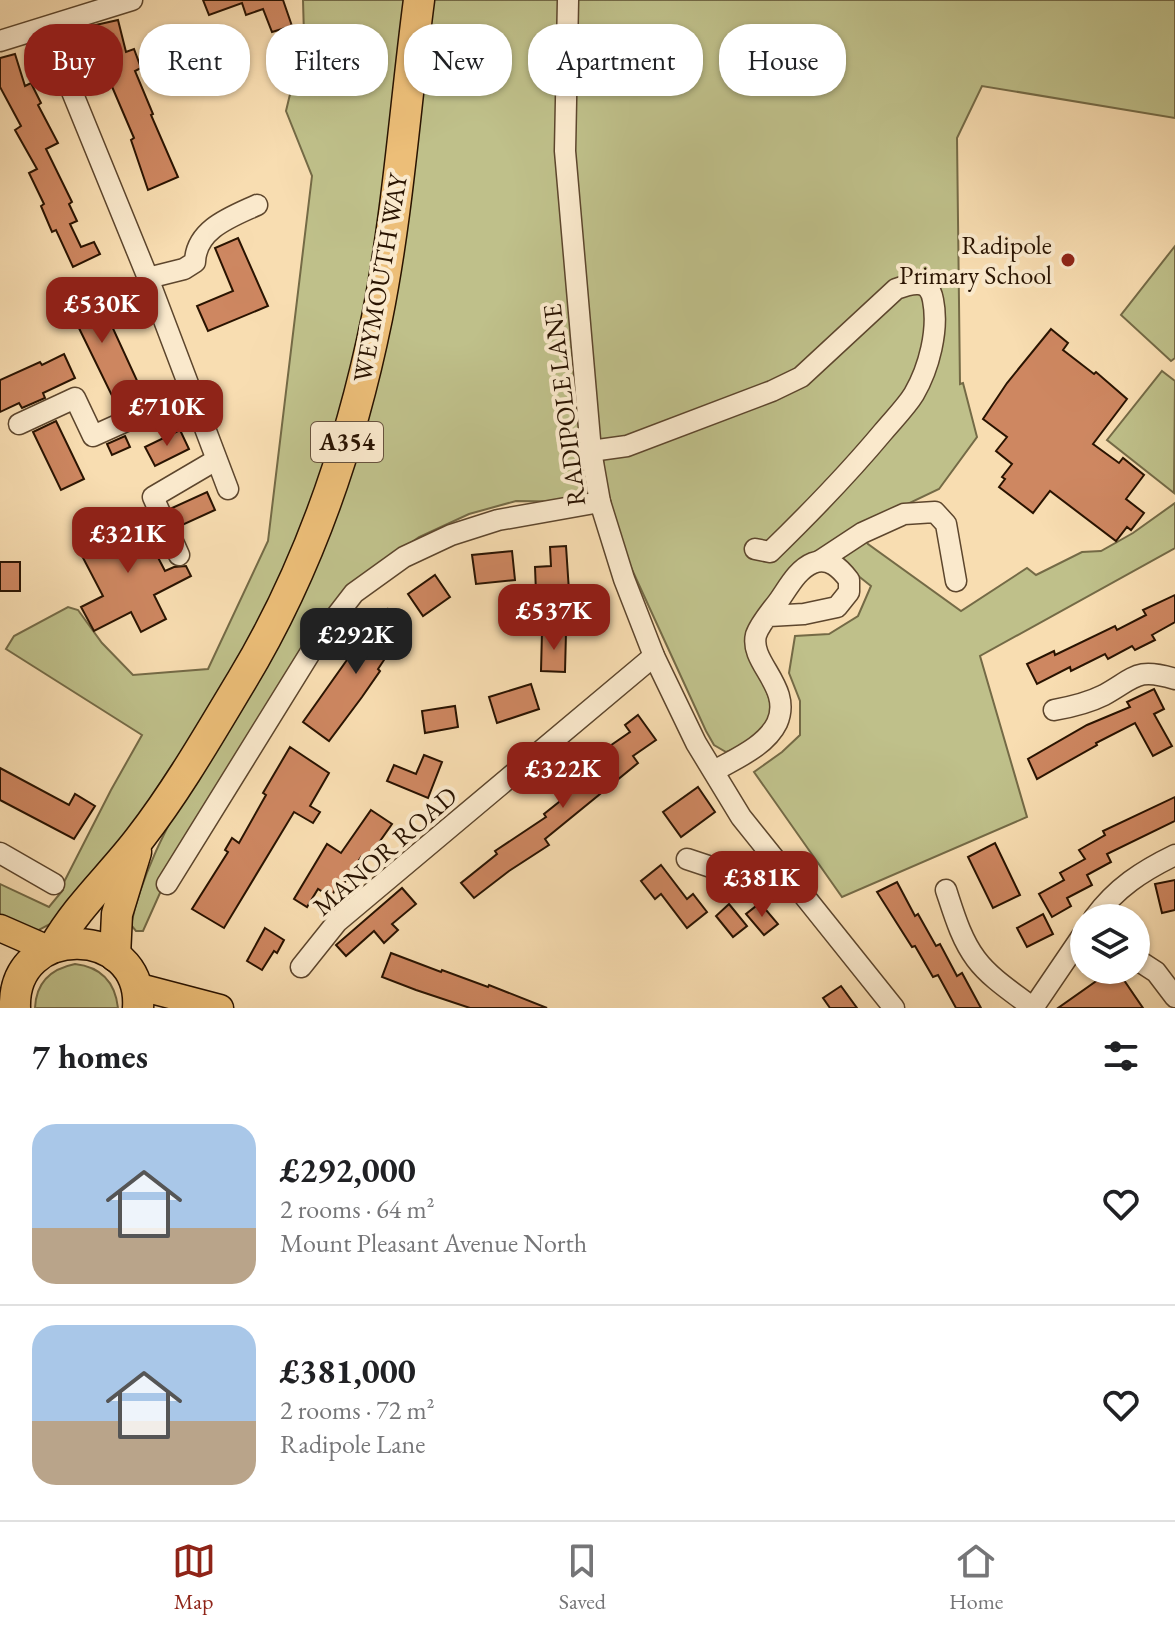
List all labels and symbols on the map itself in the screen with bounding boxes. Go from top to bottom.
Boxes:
street label: WEYMOUTH WAY [345,169,415,385]
place label: Radipole Primary School [899,228,1052,292]
marker: Radipole Primary School [1059,251,1077,269]
pin: £530K [46,277,158,345]
street label: RADIPOLE LANE [535,302,593,508]
pin: £710K [111,380,223,448]
road number: A354 [311,422,383,462]
pin: £321K [72,507,184,575]
pin: £537K [498,584,610,652]
pin: £292K [300,608,412,676]
pin: £322K [507,742,619,810]
street label: MANOR ROAD [306,779,464,923]
pin: £381K [706,851,818,919]

